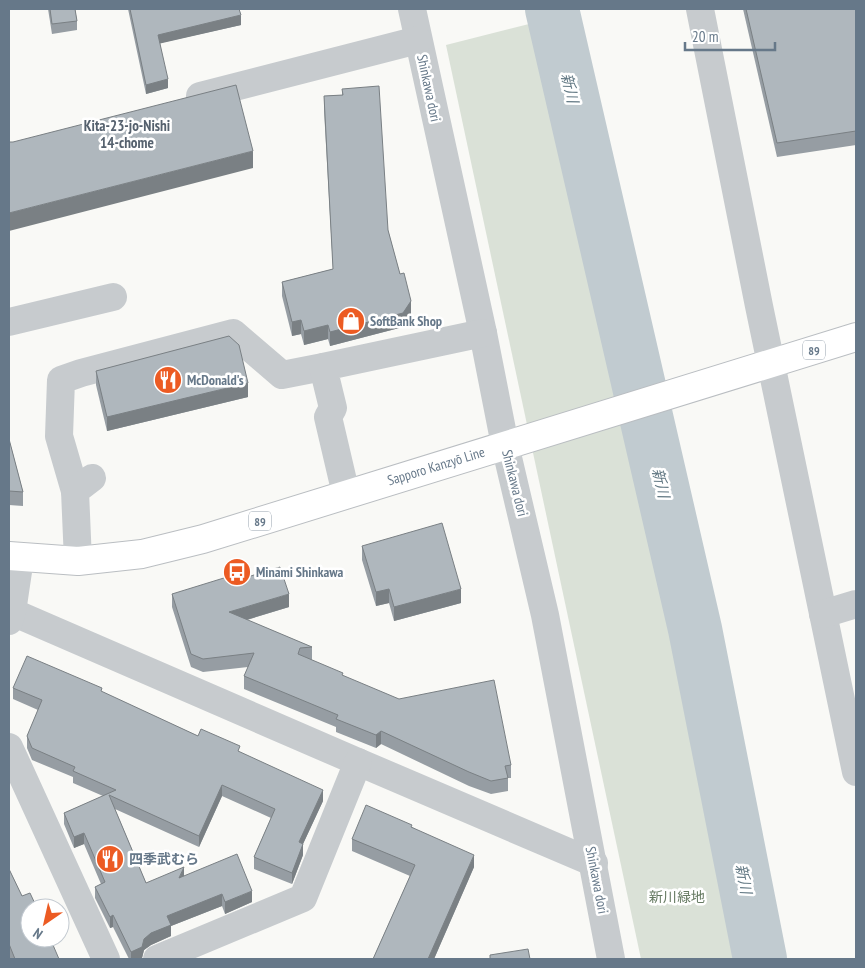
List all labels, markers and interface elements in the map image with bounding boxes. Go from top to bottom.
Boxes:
scale bar [685,20,775,52]
text: 20 m [692,27,718,46]
street label: Shinkawa dori [413,53,445,123]
water label: 新川 [557,71,583,107]
district label: Kita-23-jo-Nishi 14-chome [84,116,170,152]
shop icon: SoftBank Shop [336,306,366,336]
place label: SoftBank Shop [370,312,442,330]
road number: 89 [803,340,825,360]
restaurant icon: McDonald's [153,365,183,395]
place label: McDonald's [187,371,244,389]
street label: Sapporo Kanzyō Line [385,443,487,489]
street label: Shinkawa dori [498,448,532,518]
water label: 新川 [648,466,674,502]
road number: 89 [249,512,271,530]
bus stop icon: Minami Shinkawa [222,557,252,587]
place label: Minami Shinkawa [256,563,344,581]
restaurant icon: 四季武むら [95,844,125,874]
street label: Shinkawa dori [582,845,612,915]
place label: 四季武むら [129,850,199,868]
water label: 新川 [732,862,757,897]
park label: 新川緑地 [649,888,705,906]
north arrow [20,898,70,948]
text: N [30,924,46,943]

